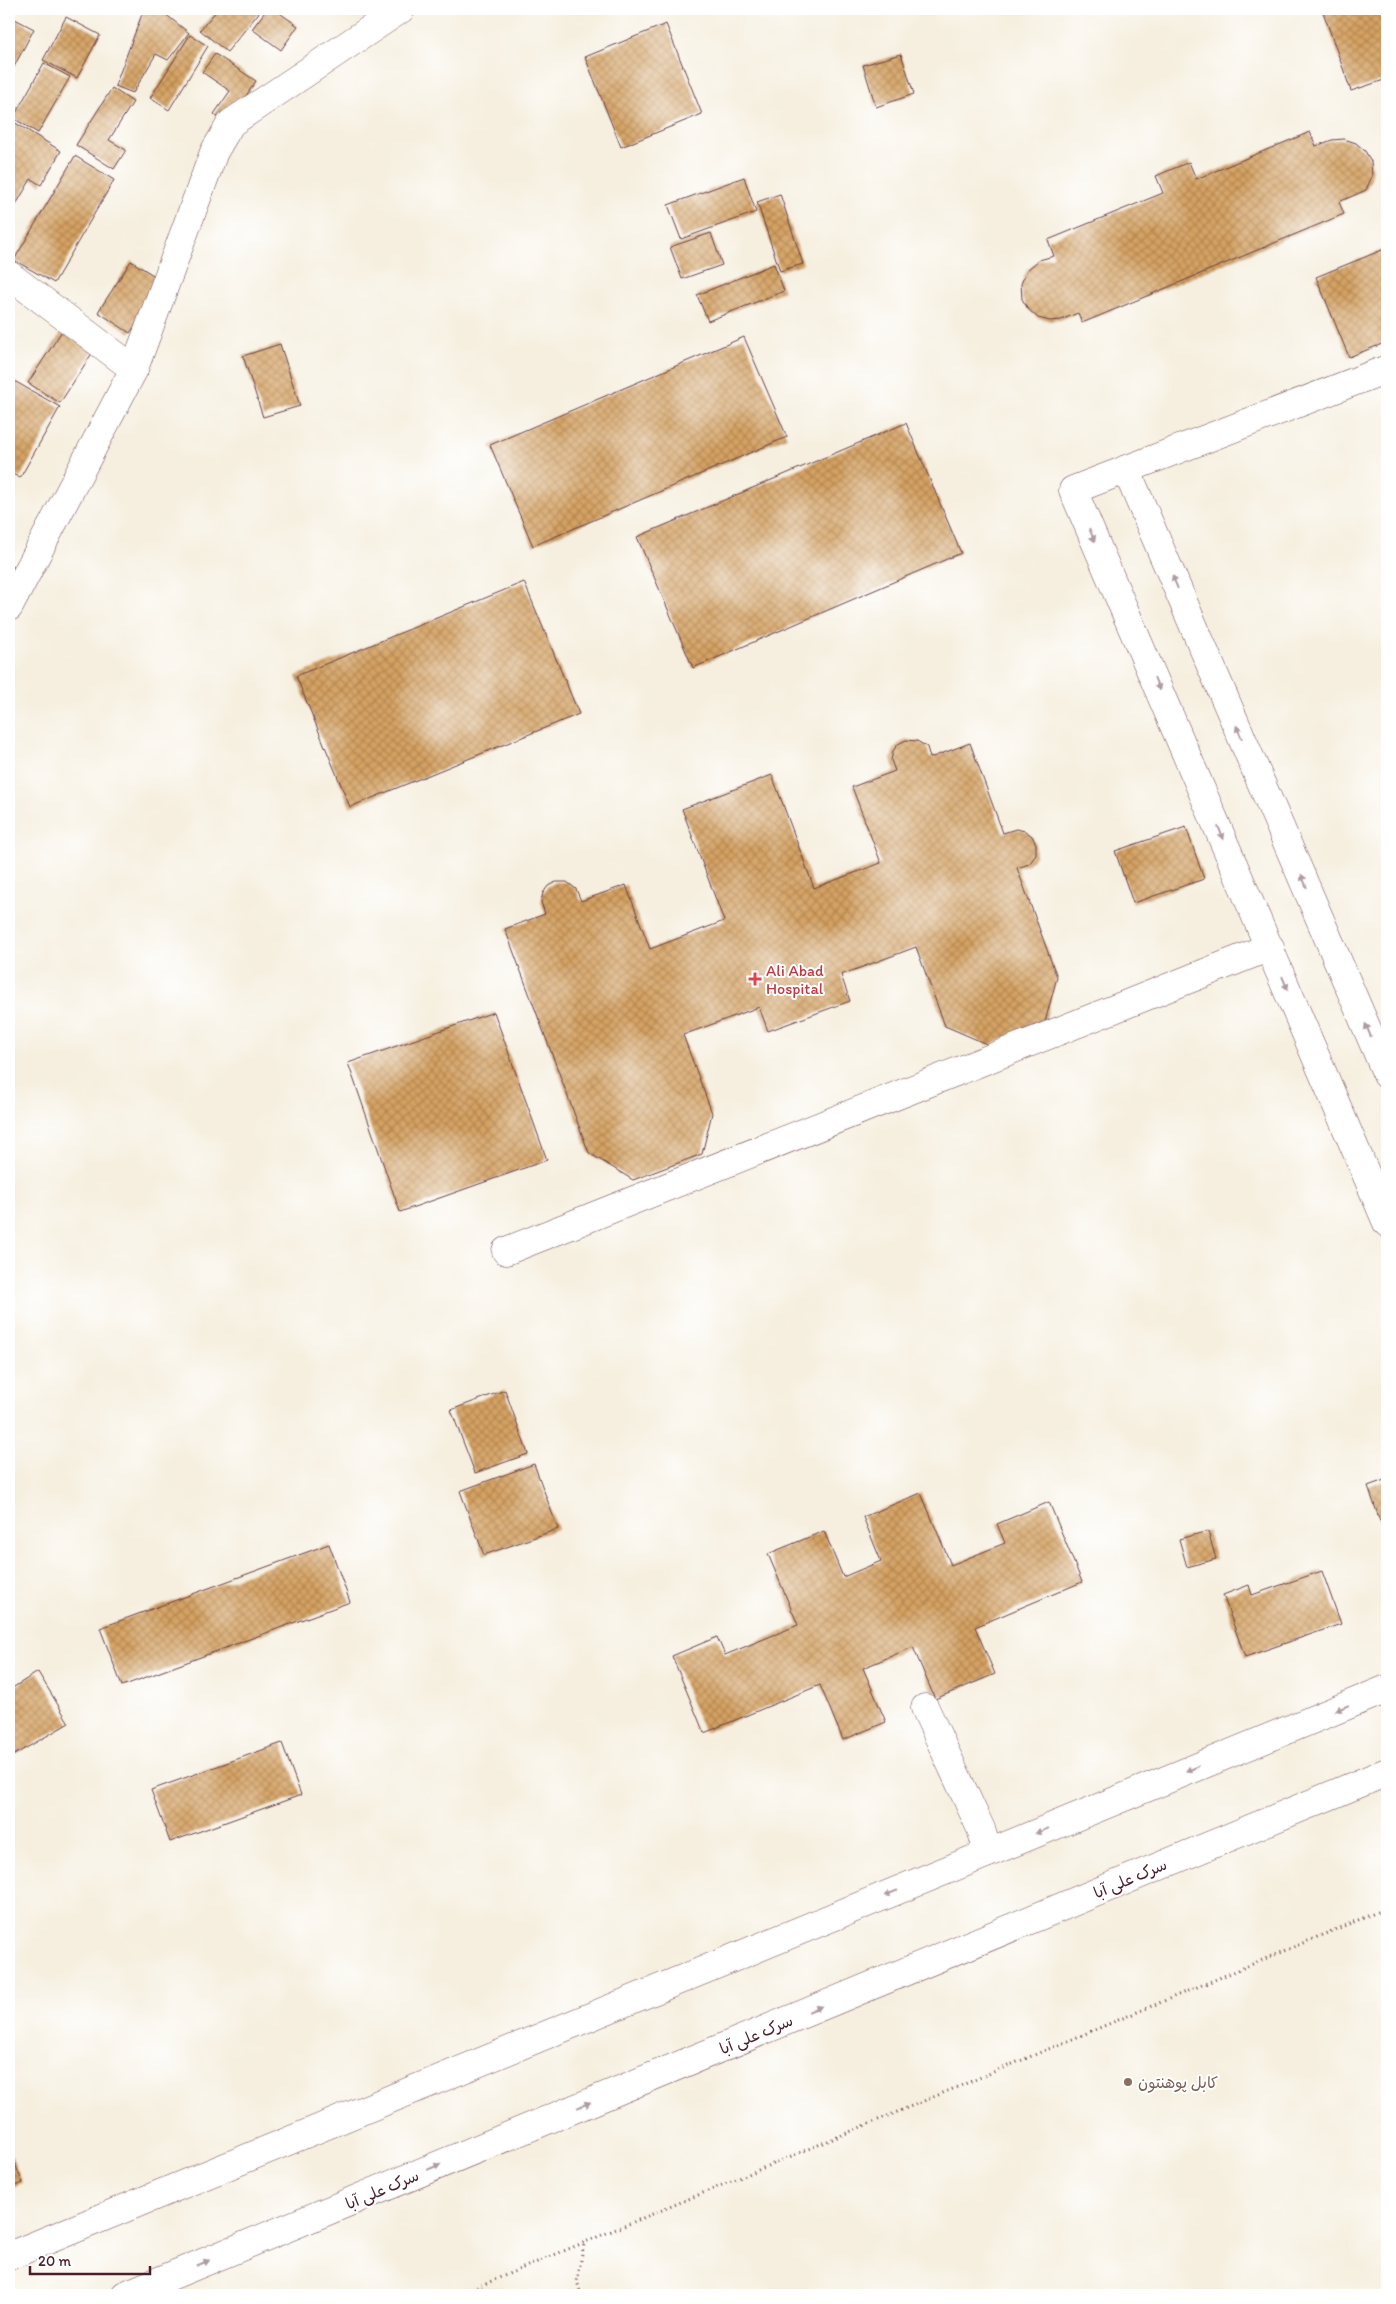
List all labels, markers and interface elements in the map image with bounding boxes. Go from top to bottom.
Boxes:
one-way arrow [1089,528,1097,542]
one-way arrow [1170,575,1178,590]
one-way arrow [1153,677,1161,691]
one-way arrow [1235,725,1243,739]
one-way arrow [1217,826,1225,840]
one-way arrow [1299,874,1307,888]
place label: Ali Abad Hospital [766,961,824,998]
marker: Ali Abad Hospital [748,972,762,986]
one-way arrow [1281,976,1289,991]
one-way arrow [1363,1023,1371,1037]
one-way arrow [1335,1704,1349,1712]
one-way arrow [1185,1766,1199,1774]
one-way arrow [1035,1828,1049,1836]
street label: سرک علی آبا [1091,1855,1170,1903]
one-way arrow [884,1890,898,1898]
one-way arrow [808,2005,822,2013]
street label: سرک علی آبا [717,2011,796,2059]
place label: کابل پوهنتون [1138,2073,1218,2093]
marker: کابل پوهنتون [1122,2076,1134,2088]
one-way arrow [577,2101,592,2109]
one-way arrow [427,2163,441,2171]
street label: سرک علی آبا [343,2166,422,2214]
scale bar [30,2244,150,2276]
text: 20 m [38,2252,72,2270]
one-way arrow [196,2259,210,2267]

